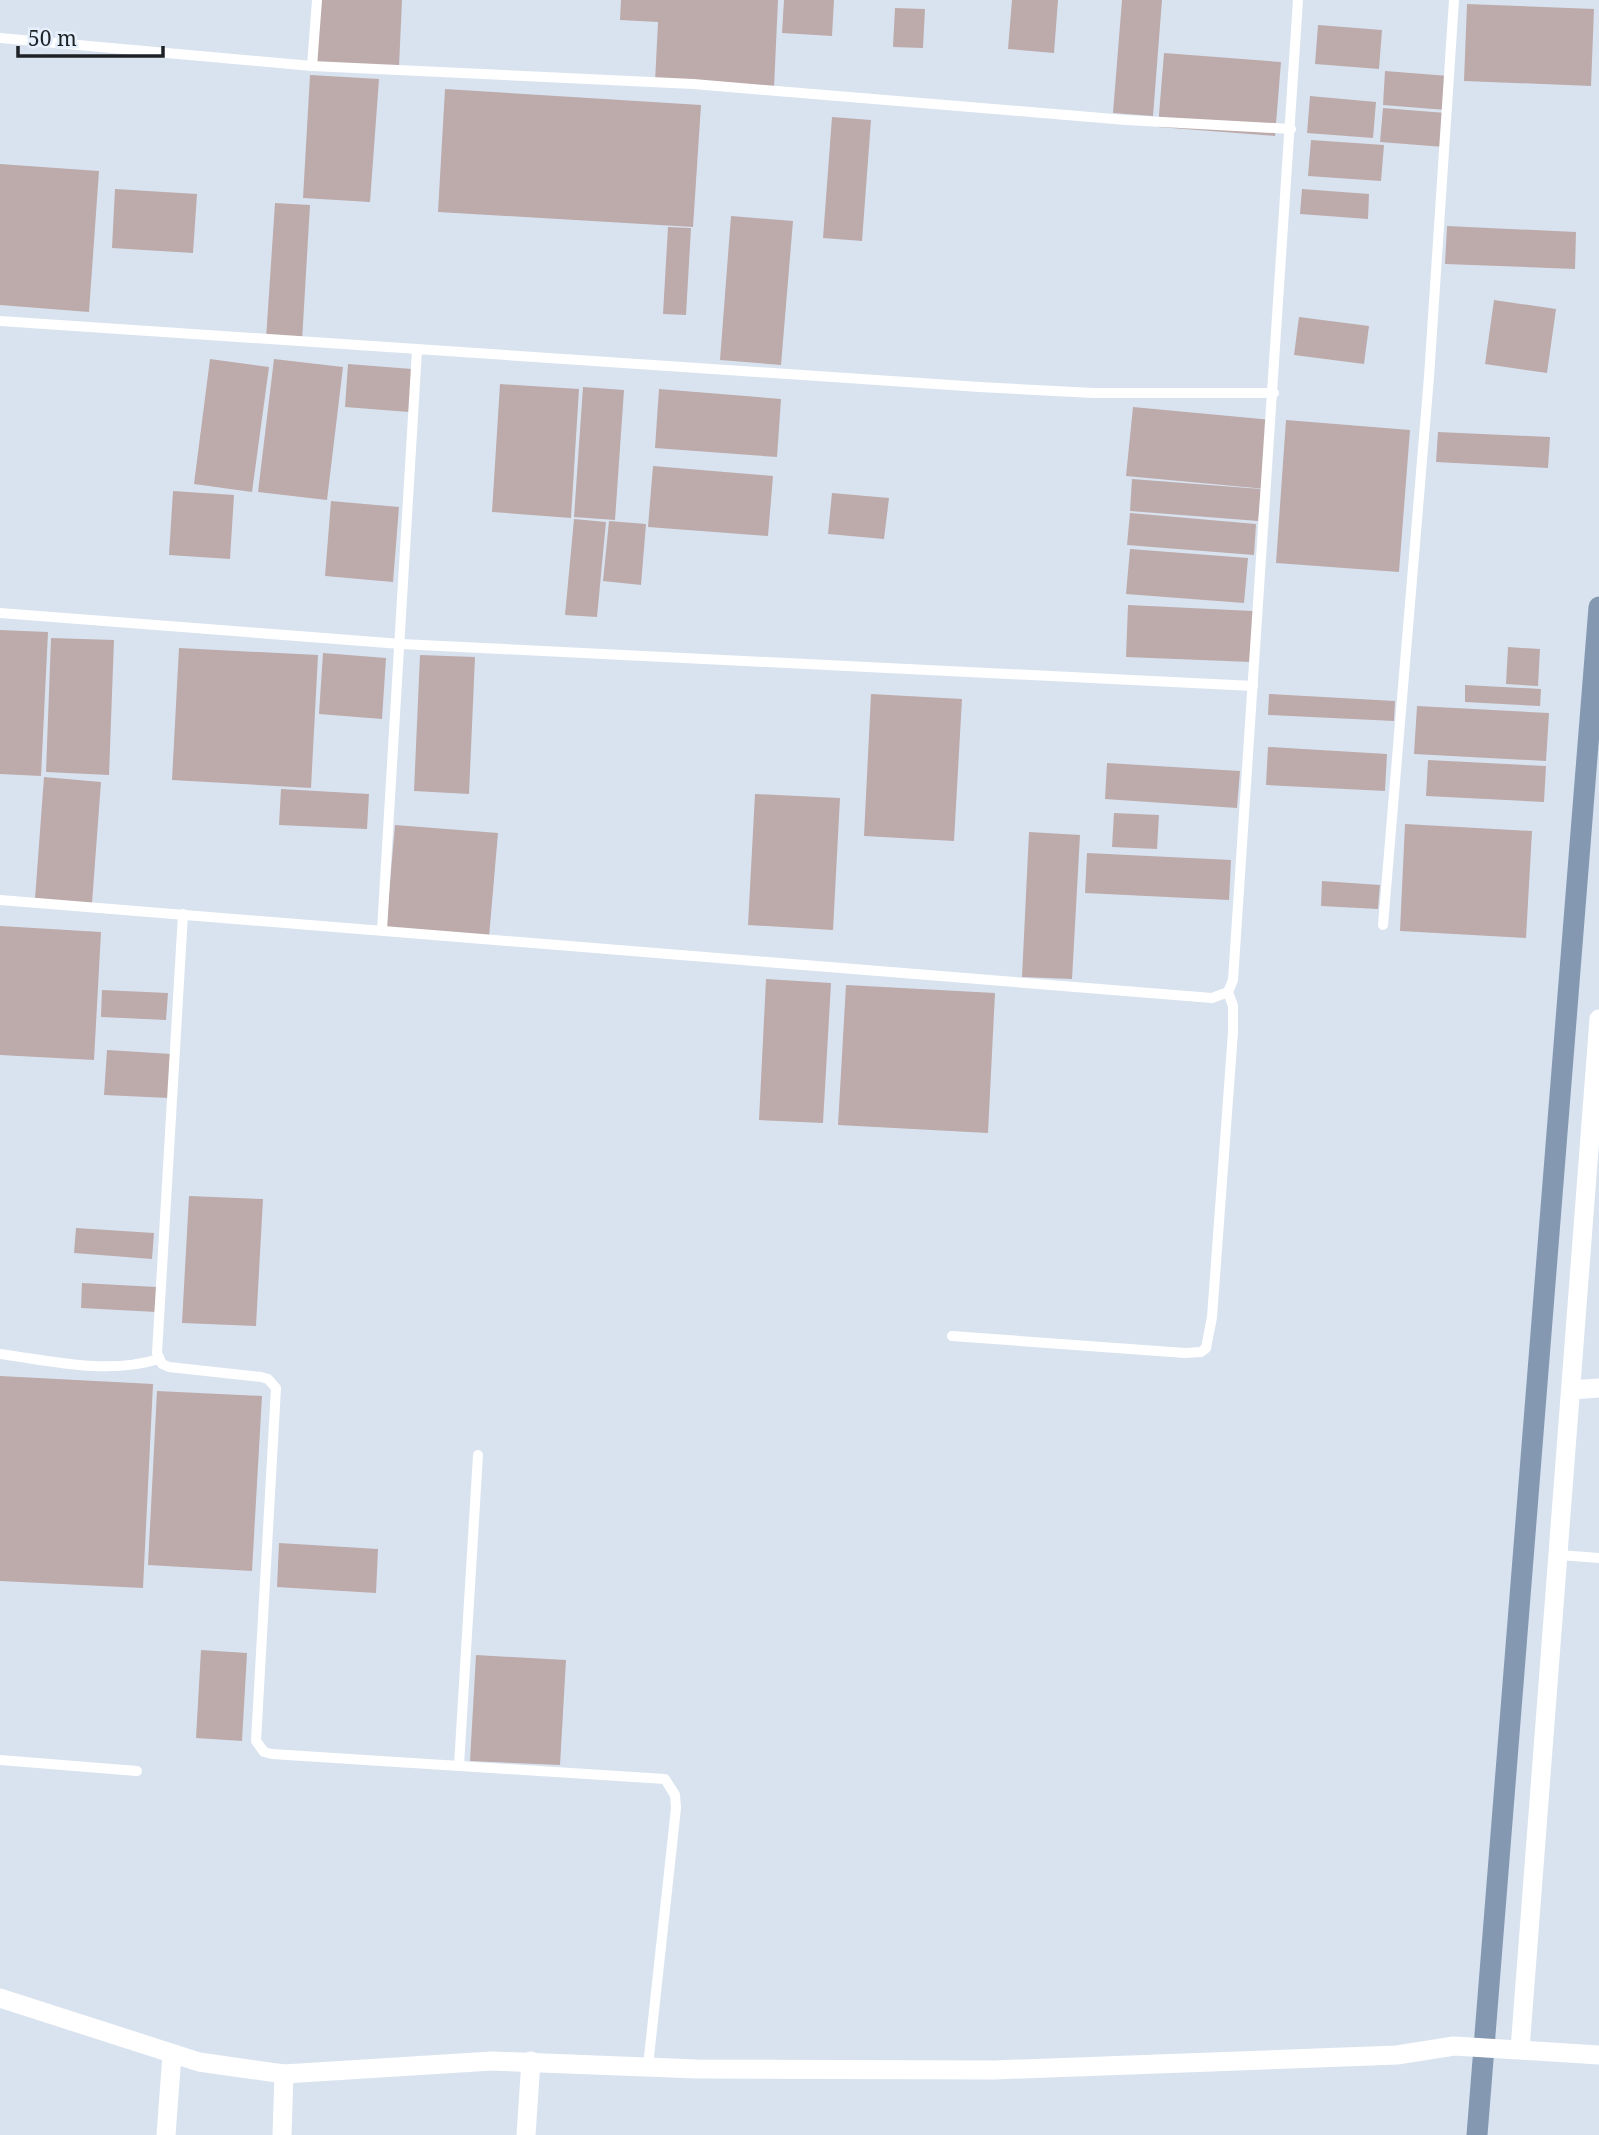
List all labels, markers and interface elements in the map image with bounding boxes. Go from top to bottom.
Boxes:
scale bar [18,14,163,58]
text: 50 m [28,24,77,52]

